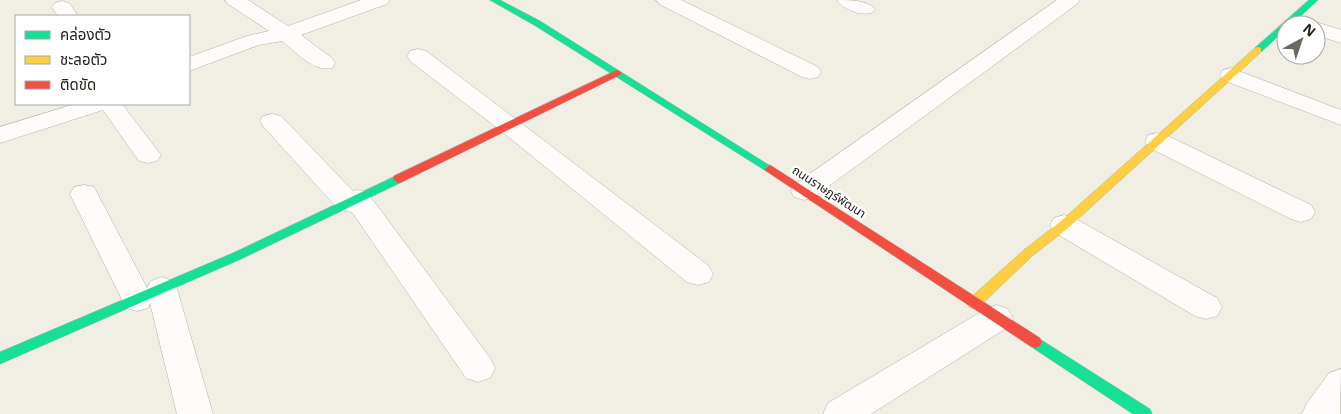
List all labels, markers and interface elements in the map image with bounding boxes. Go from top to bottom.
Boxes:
legend [15,15,190,105]
north arrow [1276,15,1326,65]
text: N [1299,19,1320,41]
text: คล่องตัว [60,24,111,44]
text: ชะลอตัว [60,49,107,69]
text: ติดขัด [60,74,96,94]
street label: ถนนราษฏร์พัฒนา [789,161,869,222]

